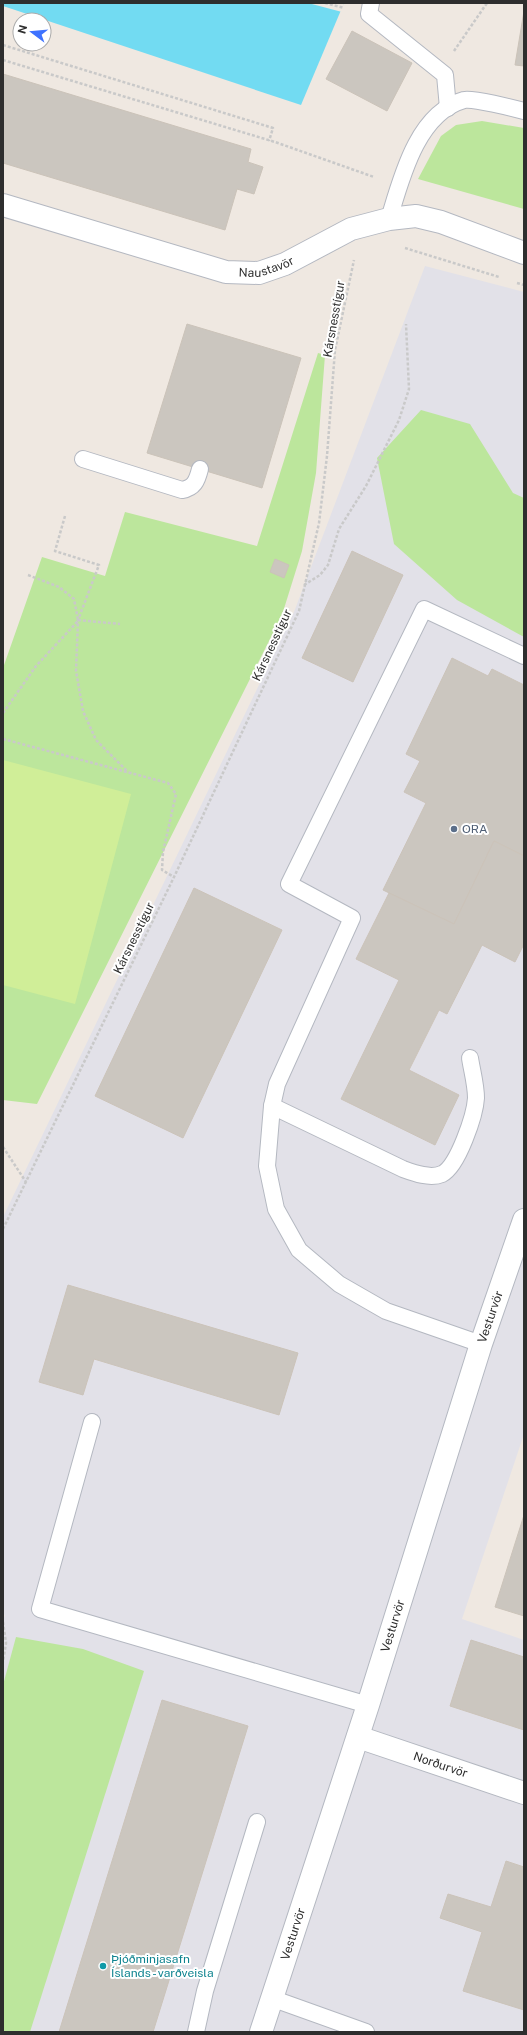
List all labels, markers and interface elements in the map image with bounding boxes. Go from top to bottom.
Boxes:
north arrow [12,12,52,52]
text: N [15,23,29,35]
street label: Naustavör [238,253,297,280]
street label: Kársnesstígur [320,279,348,358]
street label: Kársnesstígur [249,607,295,683]
place label: ORA [462,822,488,836]
marker: ORA [449,824,459,834]
street label: Kársnesstígur [111,900,157,976]
street label: Vesturvör [475,1289,506,1345]
street label: Vesturvör [378,1598,408,1654]
street label: Norðurvör [411,1749,470,1781]
street label: Vesturvör [278,1906,308,1962]
place label: Þjóðminjasafn Íslands - varðveisla [111,1952,214,1980]
marker: Þjóðminjasafn Íslands - varðveisla [98,1961,108,1971]

